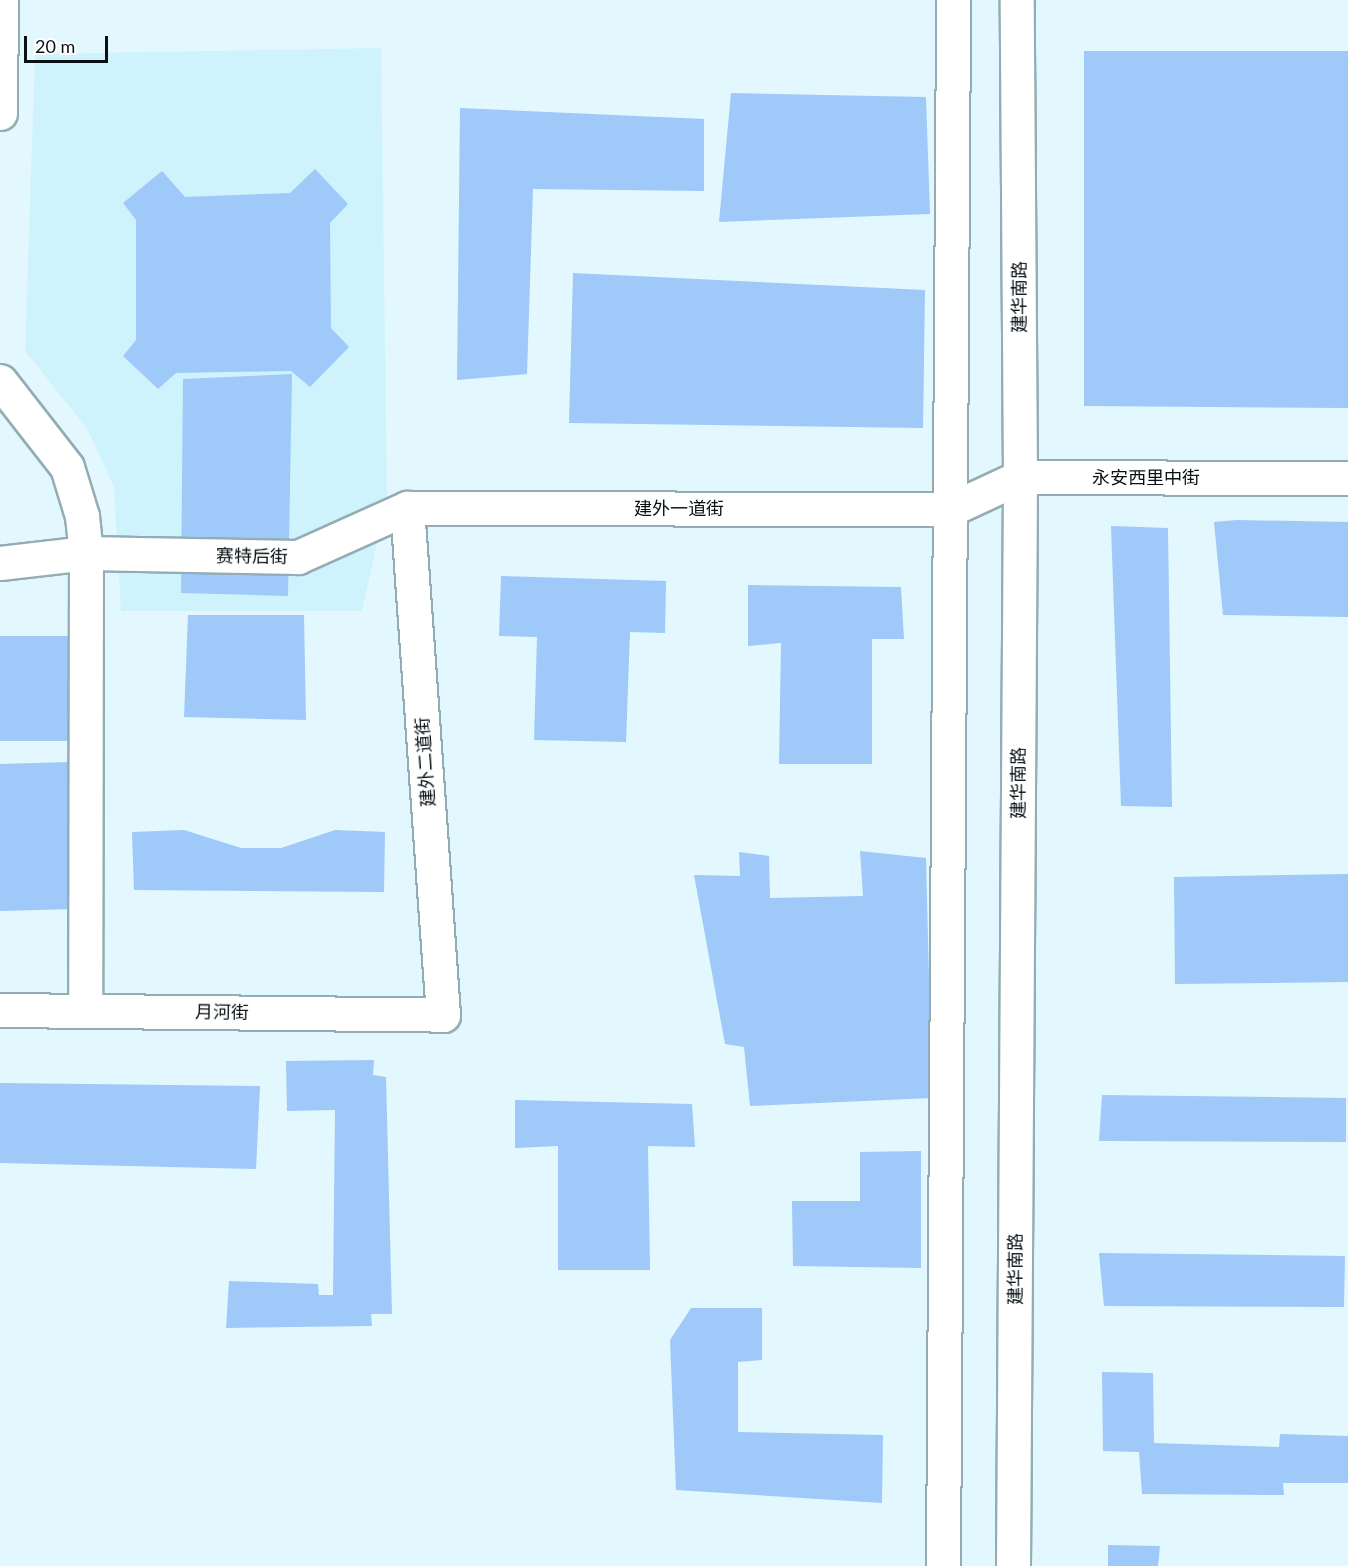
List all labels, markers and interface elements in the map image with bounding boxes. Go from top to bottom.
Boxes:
scale bar [27,24,111,62]
text: 20 m [35,35,75,57]
street label: 建华南路 [1008,261,1030,333]
street label: 永安西里中街 [1092,466,1200,488]
street label: 建外一道街 [634,497,724,519]
street label: 赛特后街 [216,545,288,567]
street label: 建外二道街 [411,716,439,808]
street label: 建华南路 [1007,747,1029,819]
street label: 月河街 [195,1001,249,1023]
street label: 建华南路 [1004,1233,1026,1305]

